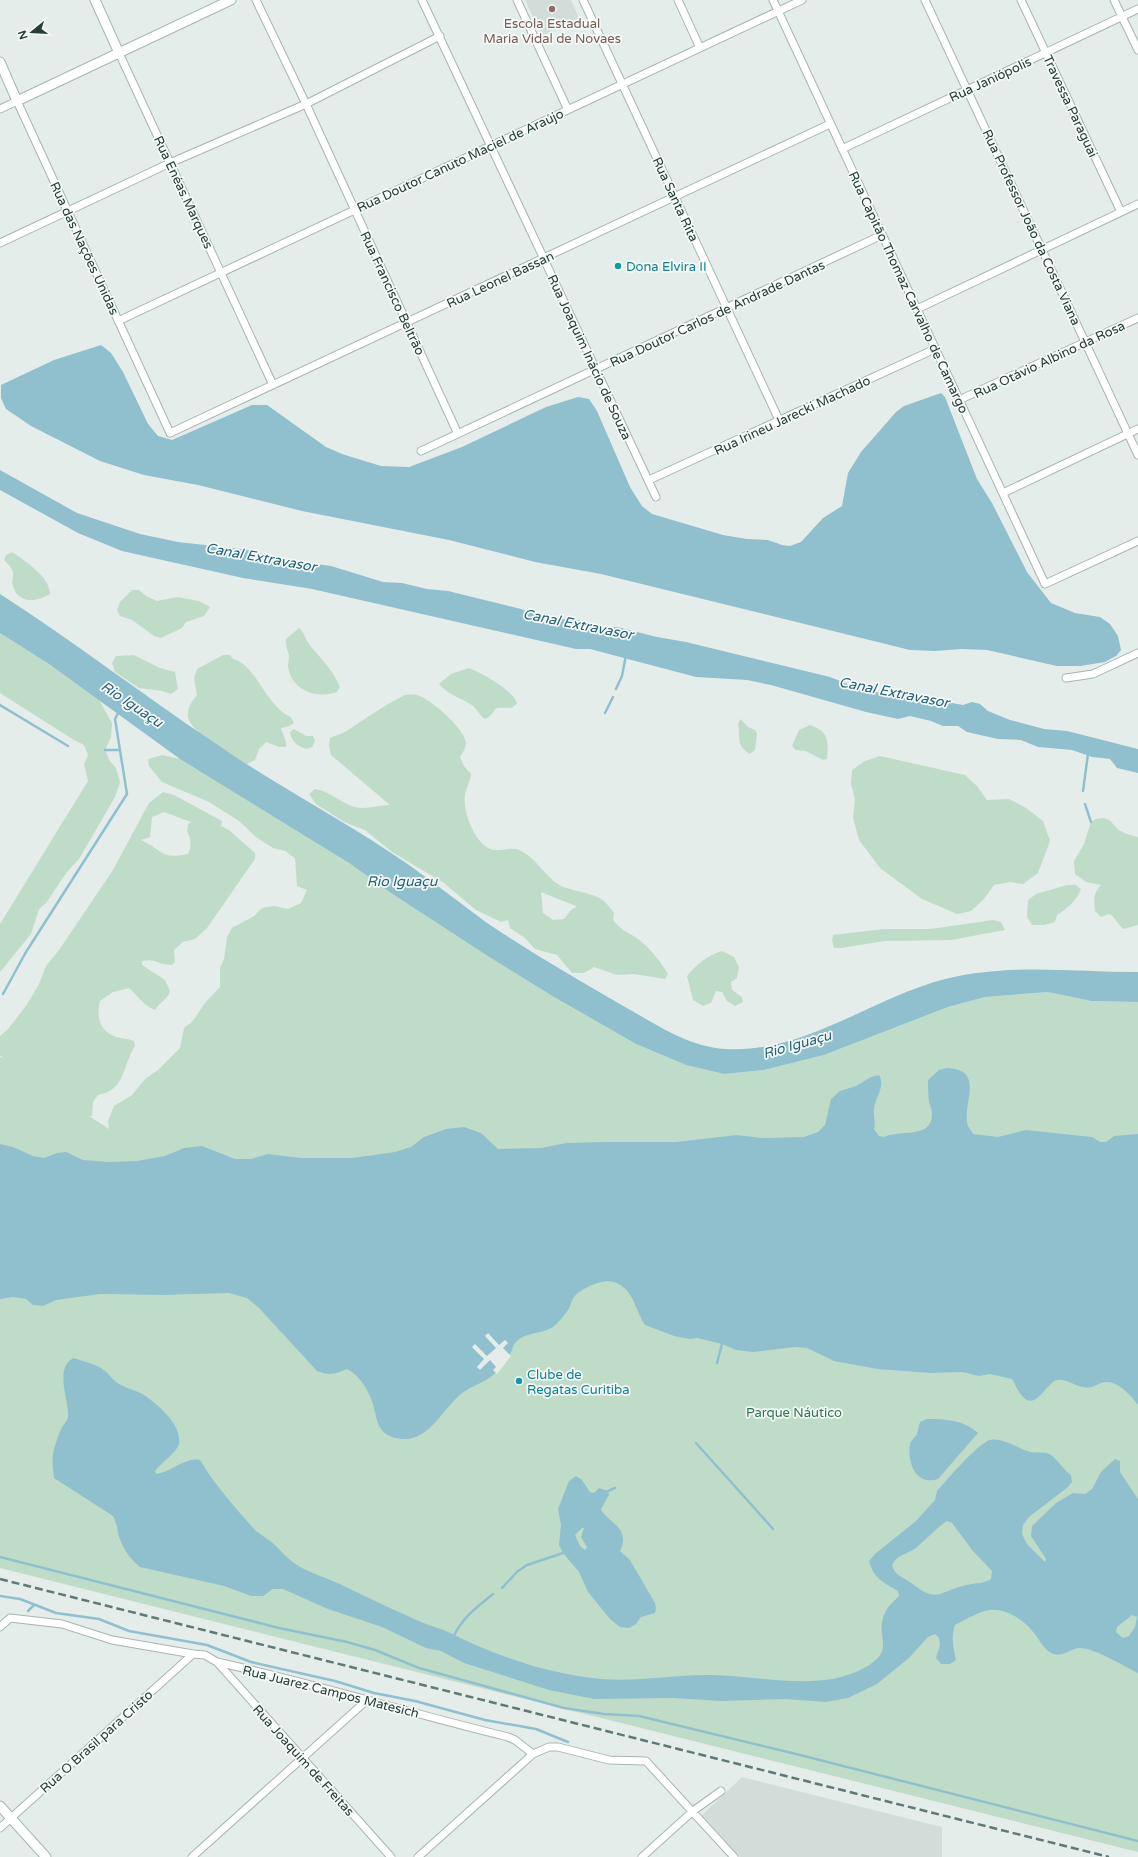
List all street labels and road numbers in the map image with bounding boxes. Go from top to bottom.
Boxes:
street label: Travessa Paraguai [1039,53,1101,160]
street label: Rua Janiópolis [947,54,1034,106]
street label: Rua Doutor Canuto Maciel de Araújo [354,106,567,216]
street label: Rua Professor João da Costa Viana [979,127,1084,328]
street label: Rua Enéas Marques [150,133,216,251]
street label: Rua Santa Rita [649,155,702,244]
street label: Rua Capitão Thomaz Carvalho de Camargo [845,169,971,416]
street label: Rua das Nações Unidas [46,179,122,318]
street label: Rua Francisco Beltrão [356,229,428,358]
street label: Rua Leonel Bassan [444,248,557,312]
street label: Rua Doutor Carlos de Andrade Dantas [607,257,828,371]
street label: Rua Joaquim Inácio de Souza [544,272,635,443]
street label: Rua Otávio Albino da Rosa [971,318,1128,402]
street label: Rua Irineu Jarecki Machado [712,373,873,459]
street label: Rua Juarez Campos Matesich [241,1662,421,1722]
street label: Rua O Brasil para Cristo [37,1687,156,1797]
street label: Rua Joaquim de Freitas [249,1702,357,1820]

